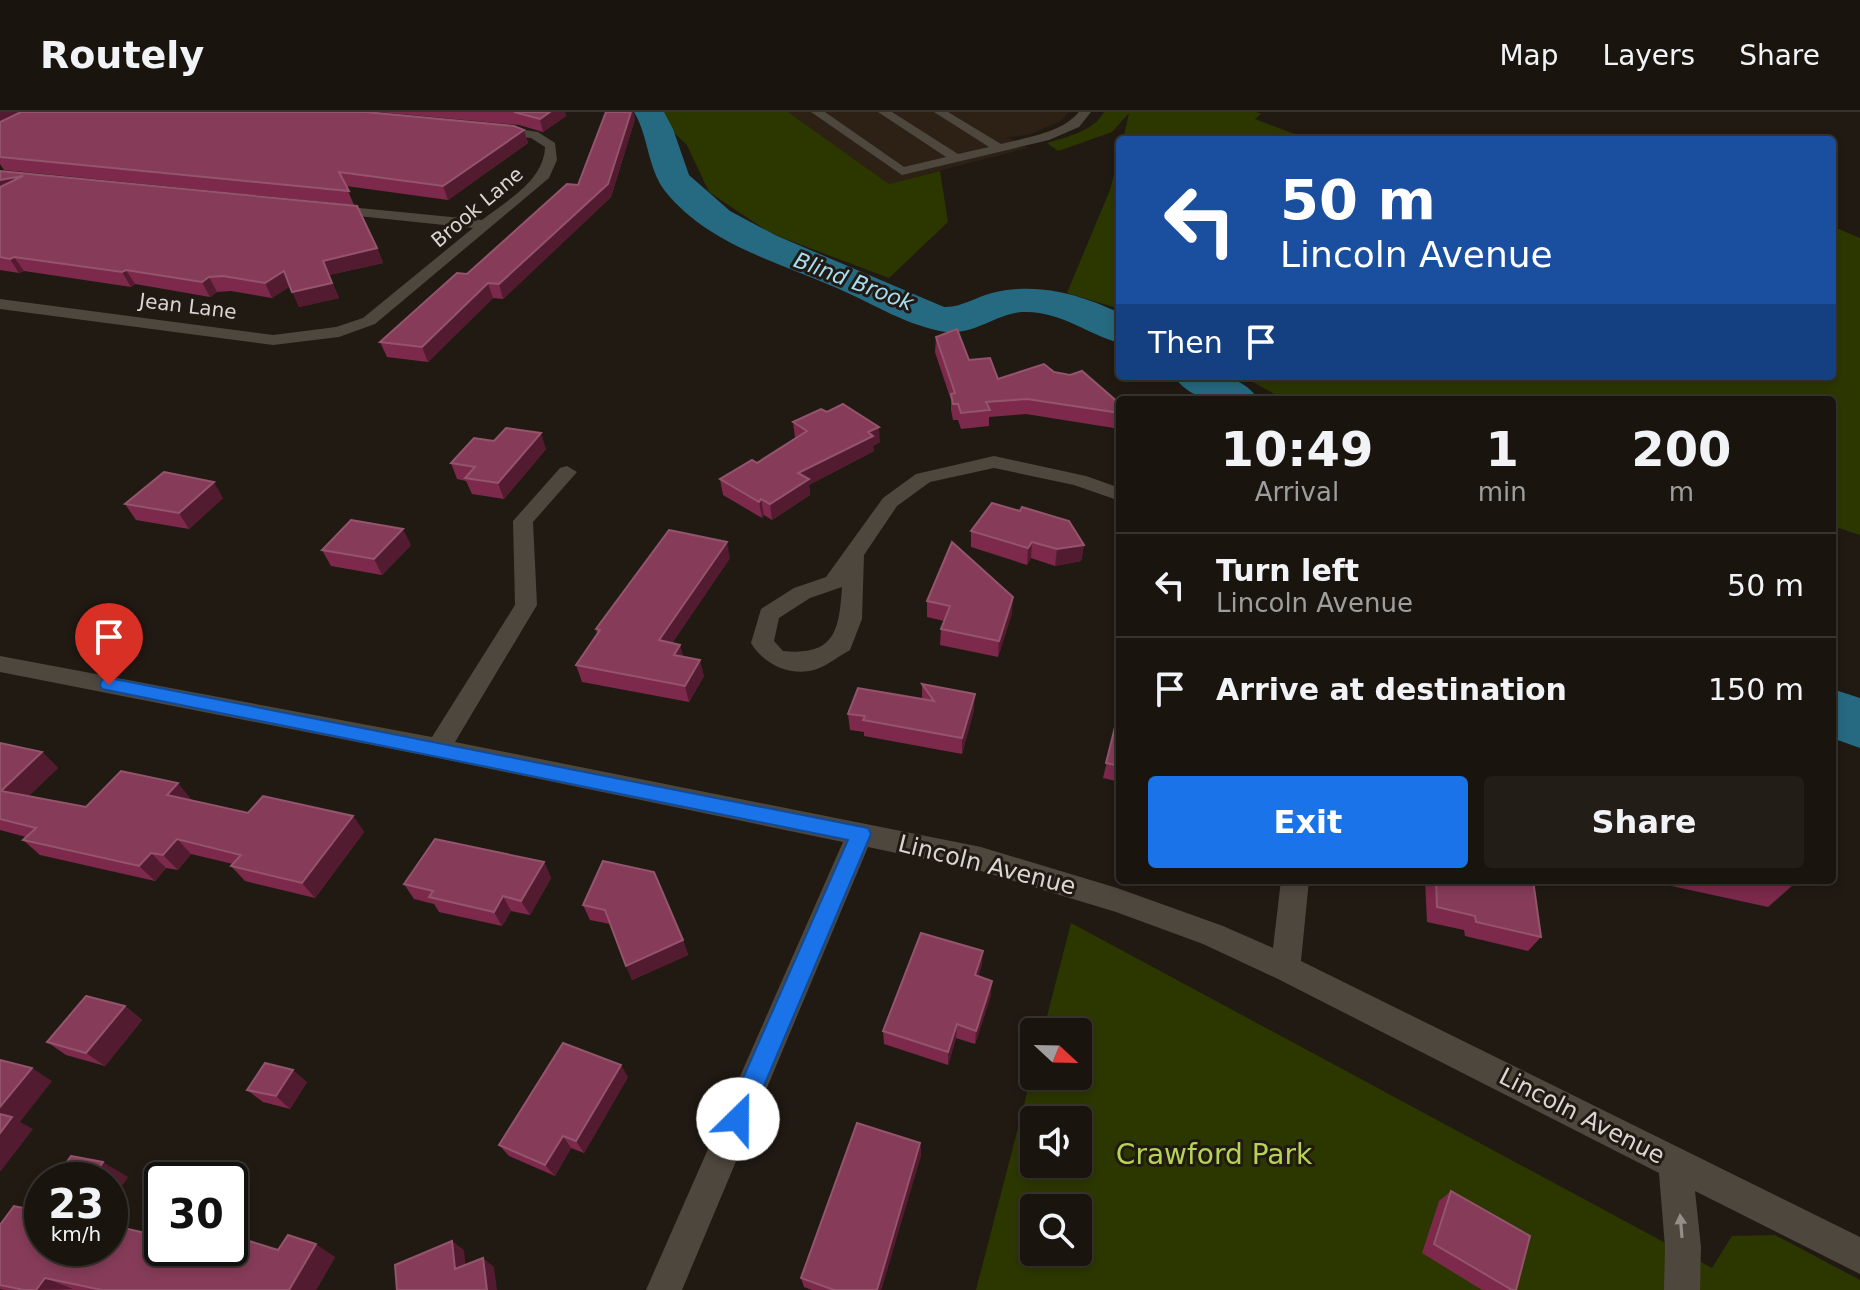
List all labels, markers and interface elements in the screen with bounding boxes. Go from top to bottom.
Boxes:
text: Routely [40,33,204,77]
text: Map [1499,39,1559,72]
text: Layers [1603,39,1695,72]
text: Share [1739,39,1820,72]
street label: Brook Lane [426,162,528,252]
text: 50 m [1280,167,1436,232]
icon: left [1148,168,1252,272]
text: Lincoln Avenue [1280,234,1553,275]
water label: Blind Brook [791,247,918,316]
street label: Jean Lane [136,288,238,324]
icon: arrive [1239,320,1283,364]
text: Then [1148,325,1223,360]
text: 10:49 [1220,421,1373,477]
text: 1 [1486,421,1519,477]
text: 200 [1631,421,1731,477]
text: Arrival [1255,477,1339,507]
text: min [1478,477,1527,507]
text: m [1669,477,1694,507]
text: Turn left [1216,553,1359,588]
icon: left [1148,563,1192,607]
text: 50 m [1727,568,1804,603]
text: Lincoln Avenue [1216,588,1413,618]
pin [75,603,143,685]
icon: arrive [87,615,131,659]
icon: arrive [1148,667,1192,711]
text: Arrive at destination [1216,672,1567,707]
text: 150 m [1708,672,1804,707]
button: Exit [1148,776,1468,868]
button: Share [1484,776,1804,868]
street label: Lincoln Avenue [895,829,1079,901]
north arrow [1020,1018,1092,1090]
map controls [1020,1018,1092,1266]
street label: Lincoln Avenue [1495,1062,1669,1170]
position arrow [696,1077,780,1161]
button: sound [1020,1106,1092,1178]
park label: Crawford Park [1116,1138,1313,1171]
speed limit sign: 30 [144,1162,248,1266]
text: 23 [48,1181,104,1227]
button: search [1020,1194,1092,1266]
one-way arrow [1674,1213,1687,1238]
text: km/h [51,1222,101,1246]

